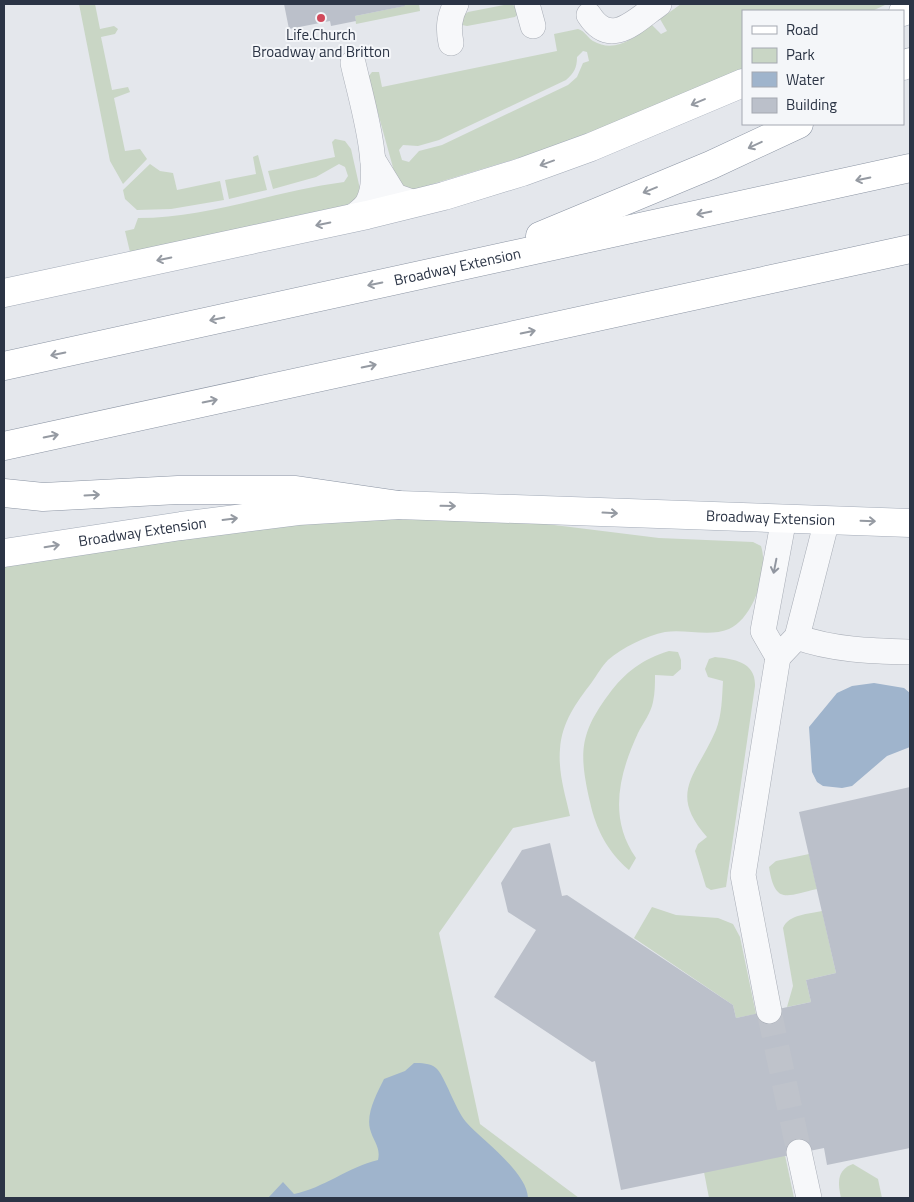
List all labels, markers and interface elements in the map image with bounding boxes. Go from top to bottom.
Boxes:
legend [742,10,904,125]
marker: Life.Church Broadway and Britton [315,12,327,24]
text: Road [786,18,818,41]
place label: Life.Church Broadway and Britton [252,23,390,63]
text: Park [786,43,815,66]
text: Water [786,68,825,91]
text: Building [786,93,837,116]
one-way arrow [691,98,706,108]
one-way arrow [748,141,763,150]
one-way arrow [540,159,555,168]
one-way arrow [855,175,871,184]
one-way arrow [643,186,658,196]
one-way arrow [696,209,712,218]
one-way arrow [316,220,332,230]
street label: Broadway Extension [392,241,523,291]
one-way arrow [157,254,173,264]
one-way arrow [368,280,384,290]
one-way arrow [209,315,225,324]
one-way arrow [519,327,535,336]
one-way arrow [50,350,66,359]
one-way arrow [360,361,376,371]
one-way arrow [202,396,218,405]
one-way arrow [43,430,59,440]
one-way arrow [84,490,100,499]
one-way arrow [440,501,456,511]
street label: Broadway Extension [706,504,836,531]
one-way arrow [602,508,618,517]
street label: Broadway Extension [77,511,208,553]
one-way arrow [222,514,238,524]
one-way arrow [860,516,876,526]
one-way arrow [44,540,60,550]
one-way arrow [770,558,779,574]

